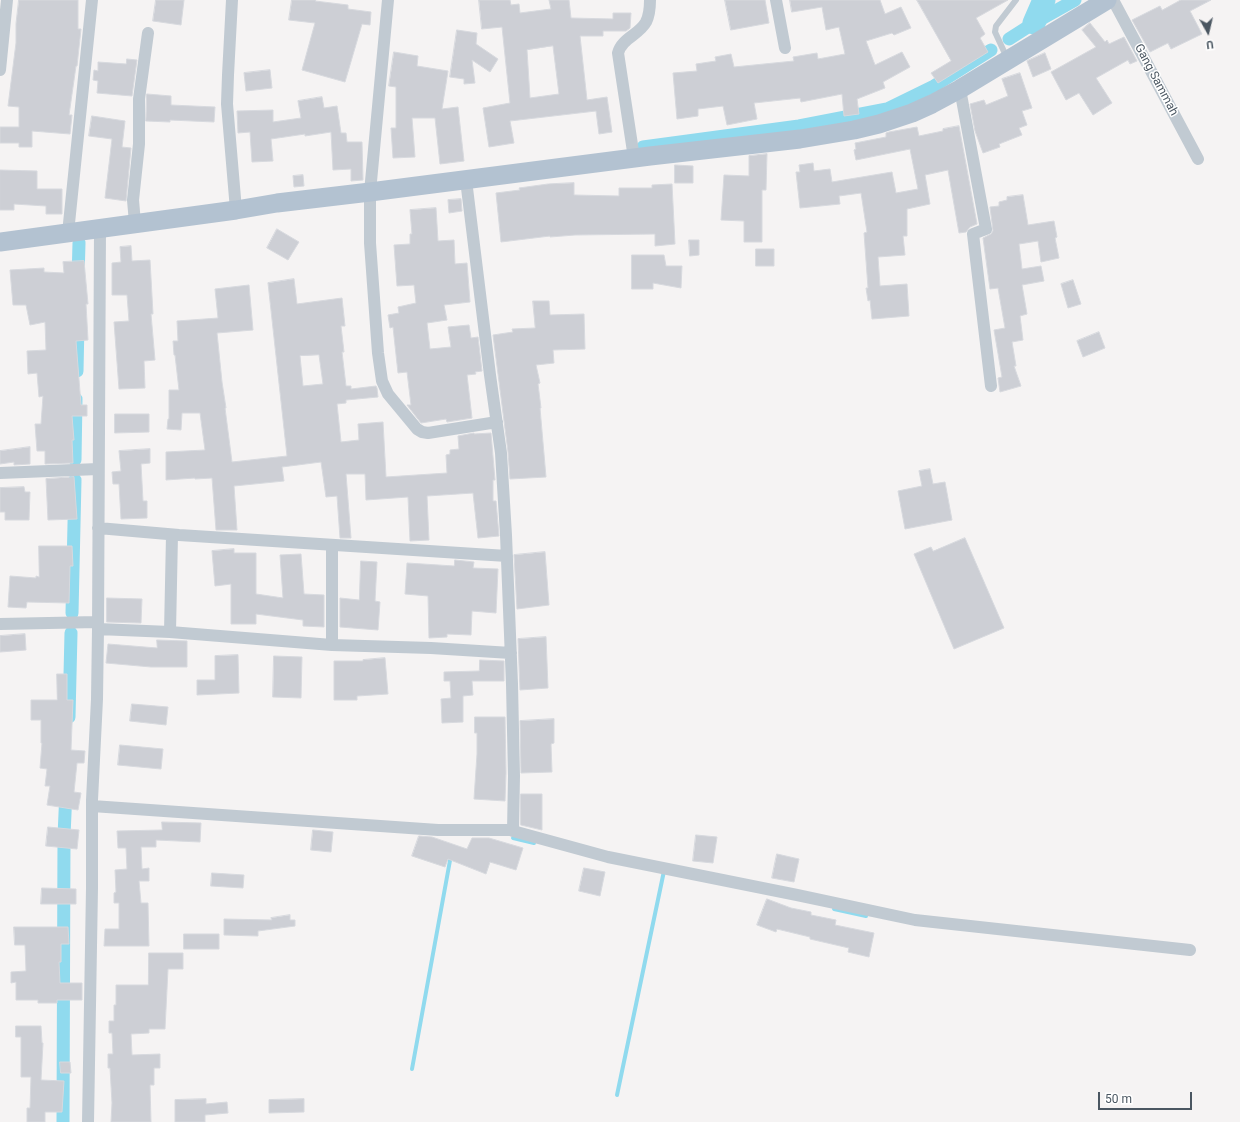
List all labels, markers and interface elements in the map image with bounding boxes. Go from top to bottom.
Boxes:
north arrow [1188,12,1228,52]
text: U [1205,37,1214,51]
street label: Gang Sammah [1131,42,1181,118]
scale bar [1100,1084,1194,1110]
text: 50 m [1105,1092,1132,1106]

